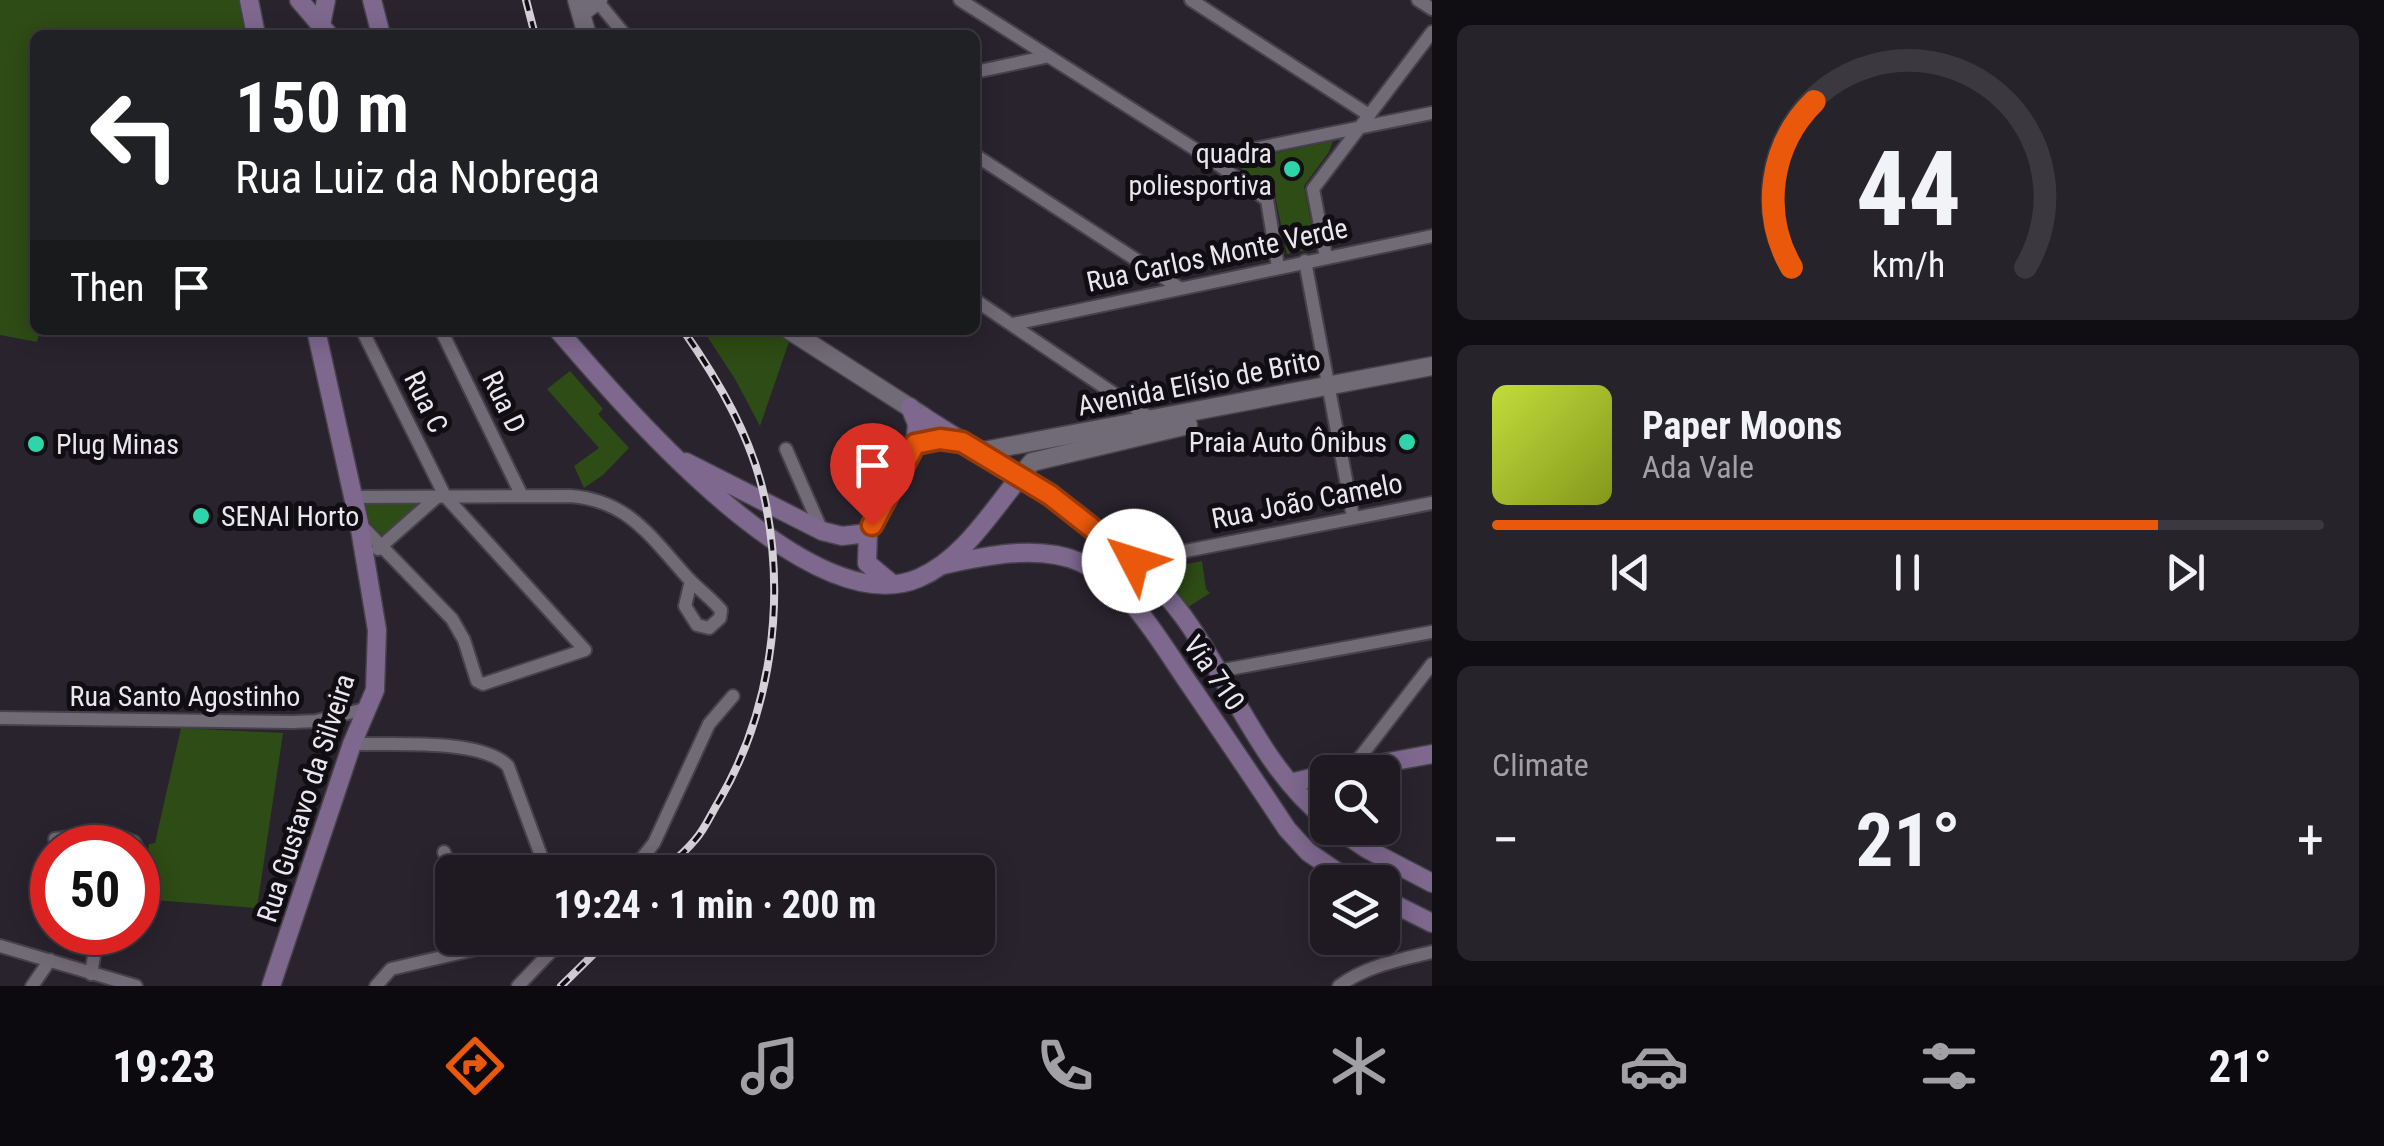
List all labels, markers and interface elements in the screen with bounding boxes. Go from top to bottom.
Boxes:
text: 150 m [235,67,409,149]
icon: left [70,70,200,200]
text: 44 [1855,129,1961,250]
place label: quadra poliesportiva [1128,137,1272,202]
text: Rua Luiz da Nobrega [235,151,600,204]
marker: quadra poliesportiva [1281,158,1303,180]
street label: Rua Carlos Monte Verde [1084,211,1350,299]
text: km/h [1871,244,1945,286]
icon: arrive [164,260,219,315]
text: Then [70,266,144,310]
street label: Avenida Elísio de Brito [1075,343,1323,423]
street label: Rua C [397,366,455,438]
street label: Rua D [475,366,533,438]
text: Paper Moons [1642,404,1842,448]
pin [830,423,915,526]
place label: Praia Auto Ônibus [1189,426,1387,459]
place label: Plug Minas [56,428,179,461]
marker: Praia Auto Ônibus [1396,431,1418,453]
marker: Plug Minas [25,433,47,455]
icon: arrive [845,438,900,493]
text: Ada Vale [1642,448,1754,486]
street label: Rua João Camelo [1209,466,1405,536]
place label: SENAI Horto [221,500,359,533]
marker: SENAI Horto [190,505,212,527]
position arrow [1082,509,1186,613]
icon: previous [1603,545,1658,600]
icon: pause [1880,545,1935,600]
icon: next [2158,545,2213,600]
street label: Via 710 [1177,629,1251,717]
street label: Rua Gustavo da Silveira [250,670,362,926]
street label: Rua Santo Agostinho [70,680,300,713]
text: Climate [1492,746,1589,784]
map controls [1310,755,1400,955]
button: search [1310,755,1400,845]
text: 21° [1856,796,1961,884]
text: − [1492,808,1520,872]
text: + [2297,808,2324,872]
speed limit sign: 50 [30,825,160,955]
button: layers [1310,865,1400,955]
text: 19:24 · 1 min · 200 m [554,883,876,927]
icon: directions [440,1031,510,1101]
icon: music [735,1031,805,1101]
icon: phone [1030,1031,1100,1101]
icon: climate [1324,1031,1394,1101]
icon: car [1619,1031,1689,1101]
icon: filters [1914,1031,1984,1101]
text: 19:23 [112,1040,216,1093]
text: 21° [2209,1040,2272,1093]

